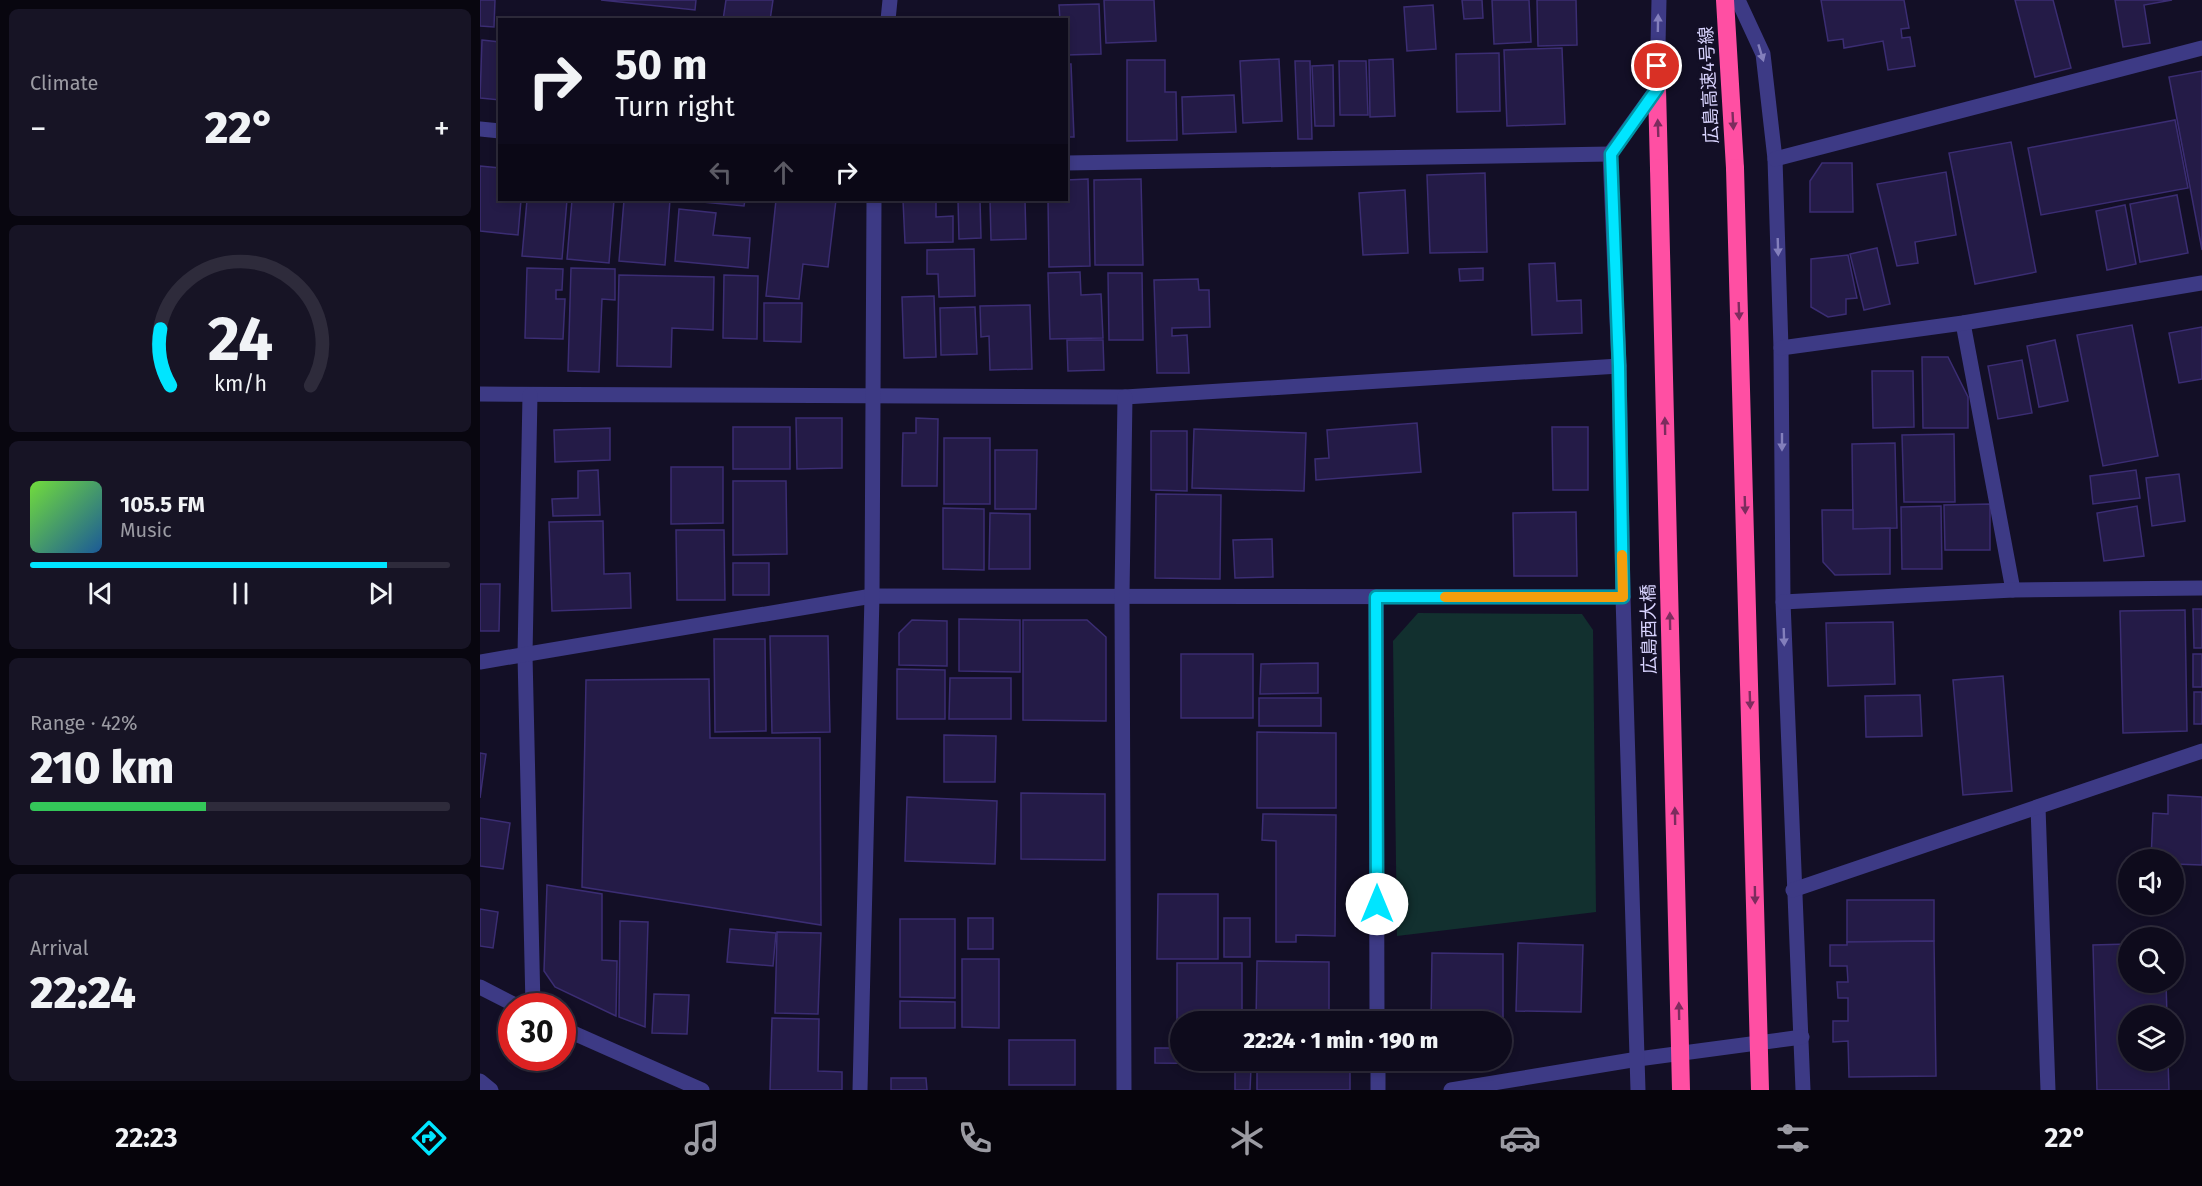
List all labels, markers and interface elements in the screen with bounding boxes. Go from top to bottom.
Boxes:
one-way arrow [1653,14,1663,33]
street label: 広島高速4号線 [1695,26,1723,144]
text: 50 m [615,40,708,90]
pin [1631,40,1682,91]
icon: right [516,42,594,120]
one-way arrow [1757,44,1766,62]
icon: arrive [1640,49,1673,82]
text: Climate [30,71,98,95]
text: Turn right [615,91,735,123]
text: 22° [205,101,275,155]
text: − [30,109,47,149]
text: + [434,109,450,149]
one-way arrow [1728,112,1737,131]
one-way arrow [1653,119,1663,138]
icon: left [704,156,737,189]
icon: ahead [767,156,800,189]
icon: right [830,156,863,189]
one-way arrow [1773,238,1783,257]
one-way arrow [1735,301,1744,320]
text: 24 [207,302,273,377]
text: km/h [213,371,267,397]
one-way arrow [1661,416,1670,435]
one-way arrow [1777,432,1787,451]
text: 105.5 FM [120,491,205,518]
one-way arrow [1740,496,1750,515]
text: Music [120,518,172,542]
icon: previous [84,577,117,610]
icon: pause [224,577,257,610]
icon: next [364,577,397,610]
street label: 広島西大橋 [1637,584,1661,674]
one-way arrow [1665,611,1675,630]
one-way arrow [1779,627,1788,646]
one-way arrow [1746,691,1755,710]
text: Range · 42% [30,711,138,735]
text: 210 km [30,741,174,795]
one-way arrow [1670,806,1679,825]
map controls [2118,849,2184,1071]
button: sound [2118,849,2184,915]
position arrow [1345,872,1409,936]
one-way arrow [1751,886,1760,905]
button: search [2118,927,2184,993]
text: Arrival [30,936,89,960]
text: 22:24 [30,966,136,1020]
speed limit sign: 30 [498,993,576,1071]
one-way arrow [1675,1001,1684,1020]
button: layers [2118,1005,2184,1071]
text: 22:24 · 1 min · 190 m [1244,1027,1438,1054]
icon: directions [408,1117,450,1159]
icon: music [681,1117,723,1159]
icon: phone [954,1117,996,1159]
icon: climate [1226,1117,1268,1159]
icon: car [1499,1117,1541,1159]
icon: filters [1772,1117,1814,1159]
text: 22:23 [115,1122,178,1154]
text: 22° [2045,1122,2087,1154]

